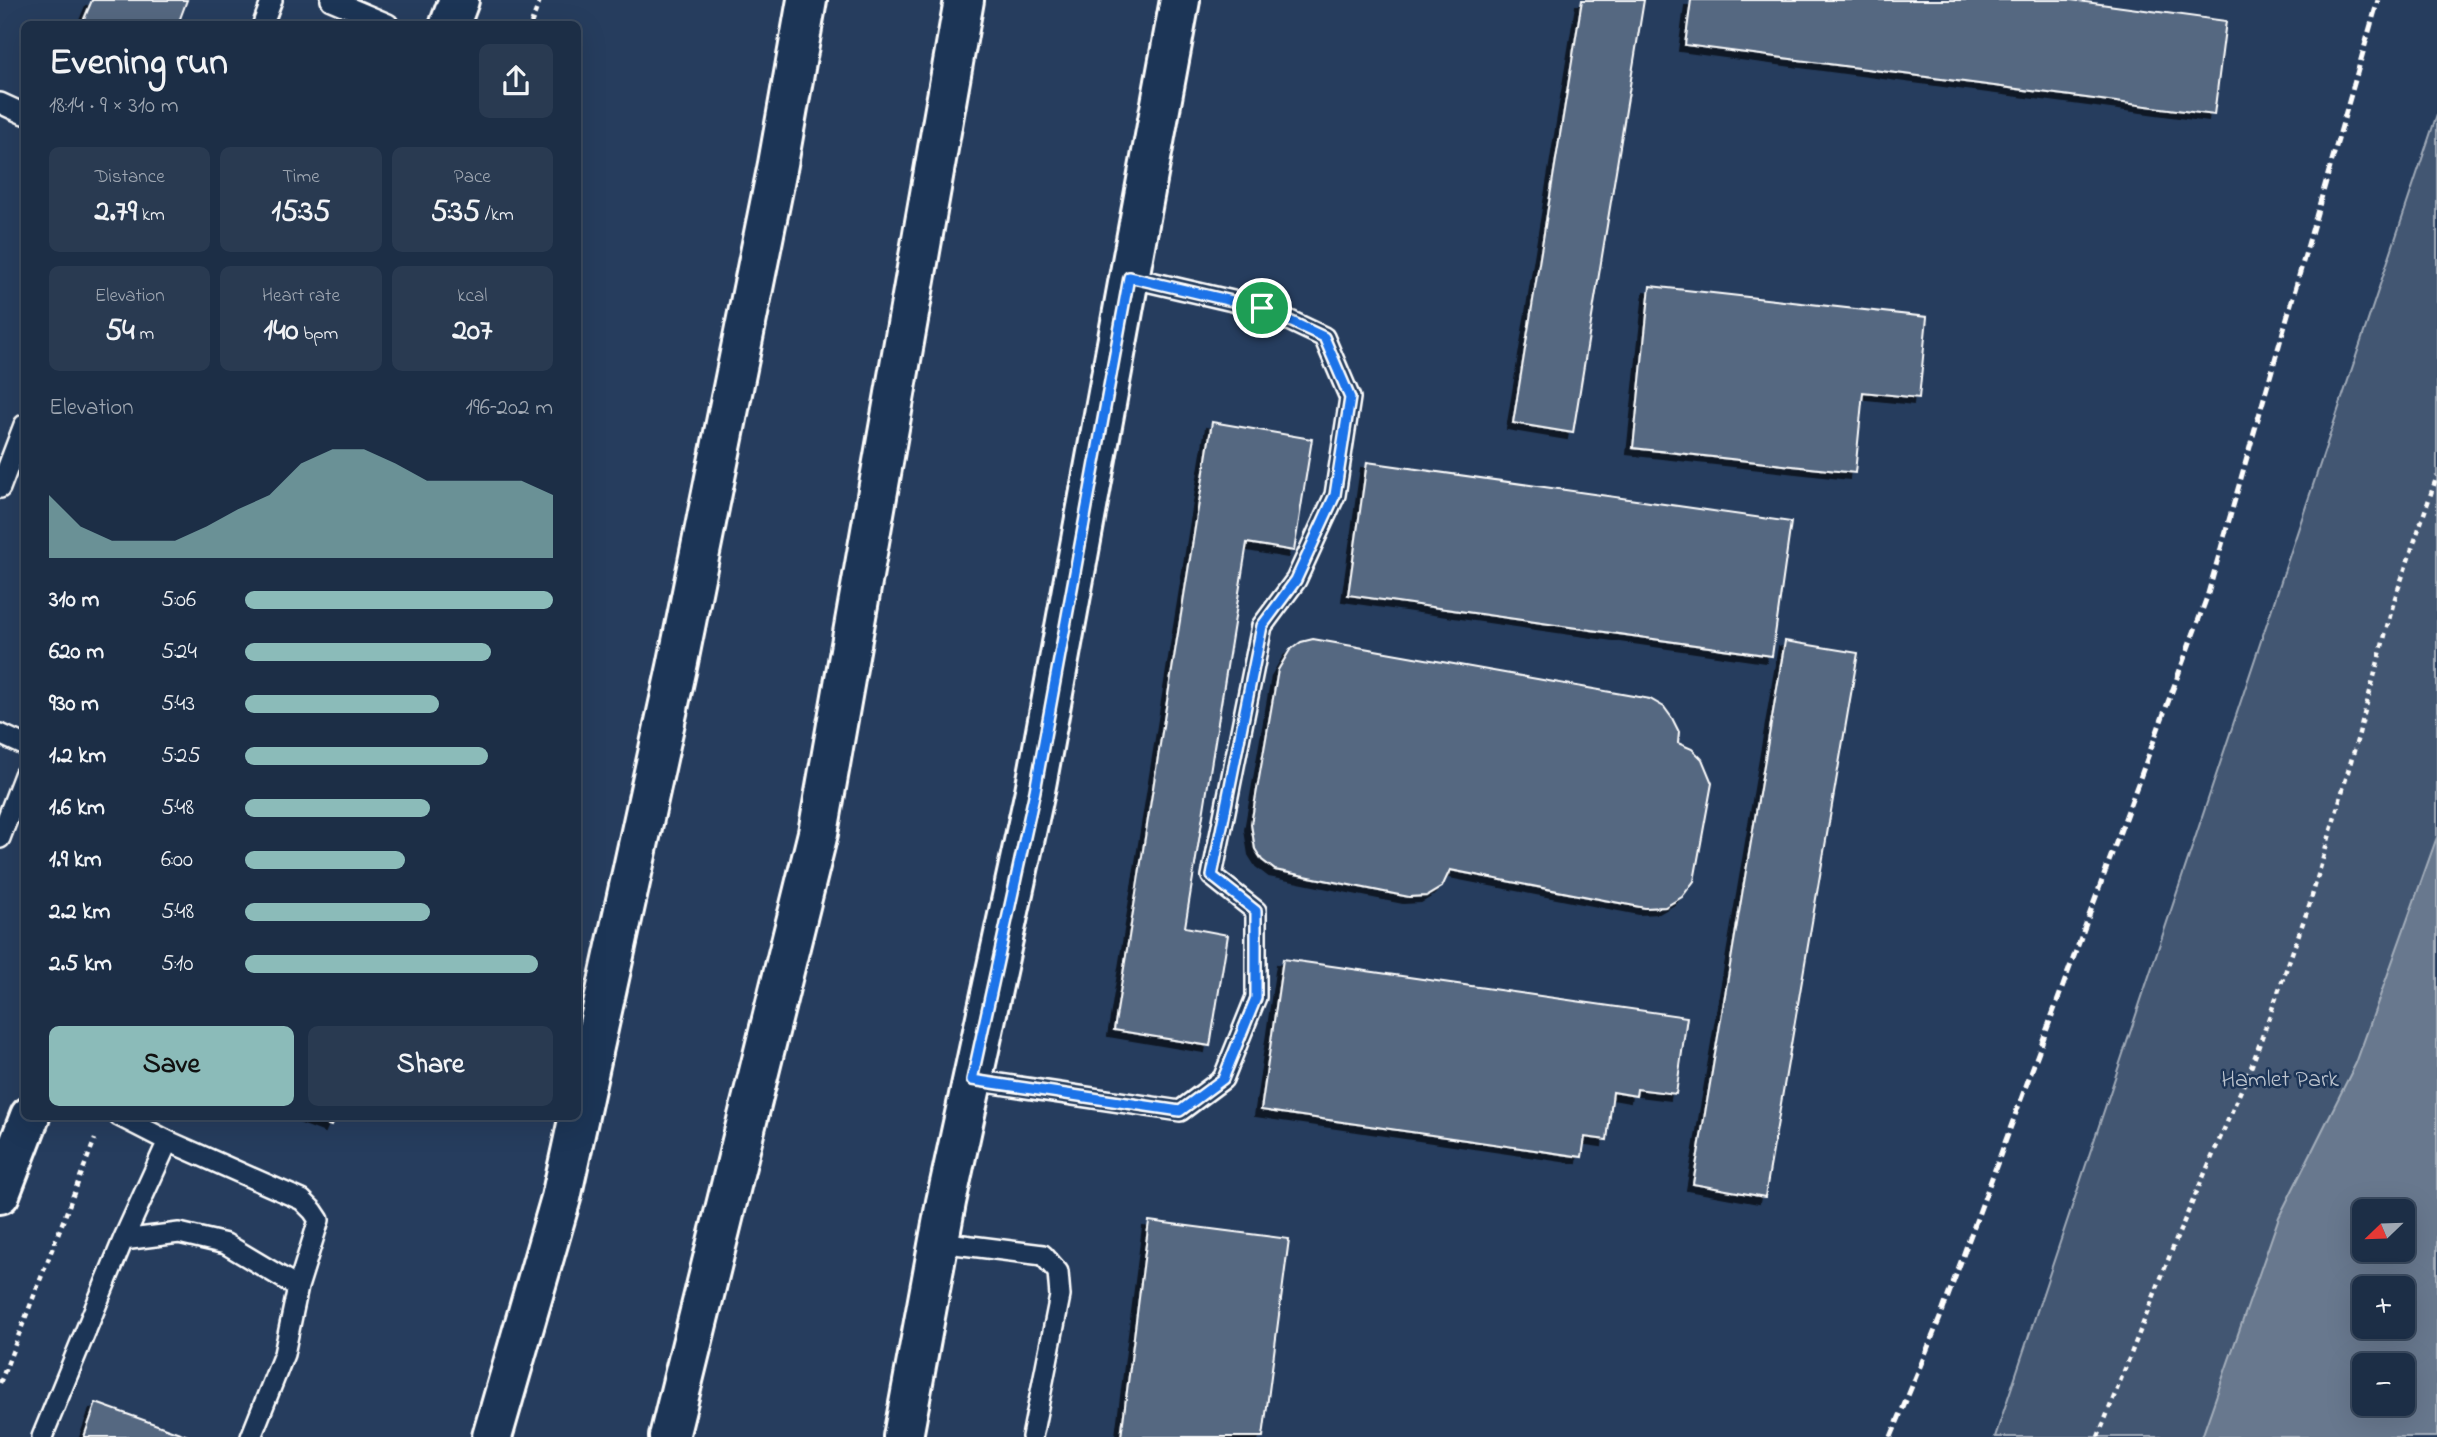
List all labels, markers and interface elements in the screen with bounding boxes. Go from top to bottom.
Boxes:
text: Evening run [49,36,228,92]
button: share [479,44,553,118]
text: 18:14 · 9 × 310 m [49,90,179,123]
text: Distance [95,164,165,191]
text: Time [282,164,320,191]
text: Pace [454,164,491,191]
text: 2.79 [95,191,137,235]
text: 15:35 [272,191,330,235]
text: 5:35 [431,191,480,235]
text: km [137,202,165,229]
text: /km [480,202,514,229]
pin [1232,278,1292,338]
text: Elevation [95,283,165,310]
text: Heart rate [262,283,340,310]
text: kcal [457,283,487,310]
icon: arrive [1243,289,1281,327]
text: 54 [105,310,135,354]
text: 140 [264,310,298,354]
text: 207 [452,310,492,354]
text: m [135,321,154,348]
text: bpm [298,321,338,348]
text: Elevation [49,392,134,425]
text: 196–202 m [466,392,553,425]
text: 310 m [49,584,99,617]
text: 5:06 [161,584,196,617]
text: 620 m [49,636,104,669]
text: 5:24 [161,636,197,669]
text: 930 m [49,688,99,721]
text: 5:43 [161,688,195,721]
text: 1.2 km [49,740,106,773]
text: 5:25 [161,740,201,773]
text: 1.6 km [49,792,105,825]
text: 5:48 [161,792,194,825]
text: 1.9 km [49,844,102,877]
text: 6:00 [161,844,193,877]
text: 2.2 km [49,896,110,929]
text: 5:48 [161,896,194,929]
text: 2.5 km [49,948,112,981]
text: 5:10 [161,948,193,981]
button: Save [49,1026,294,1106]
button: Share [308,1026,553,1106]
park label: Hamlet Park [2221,1063,2339,1098]
north arrow [2352,1199,2415,1262]
map controls [2352,1199,2415,1416]
button: + [2352,1276,2415,1339]
button: − [2352,1353,2415,1416]

